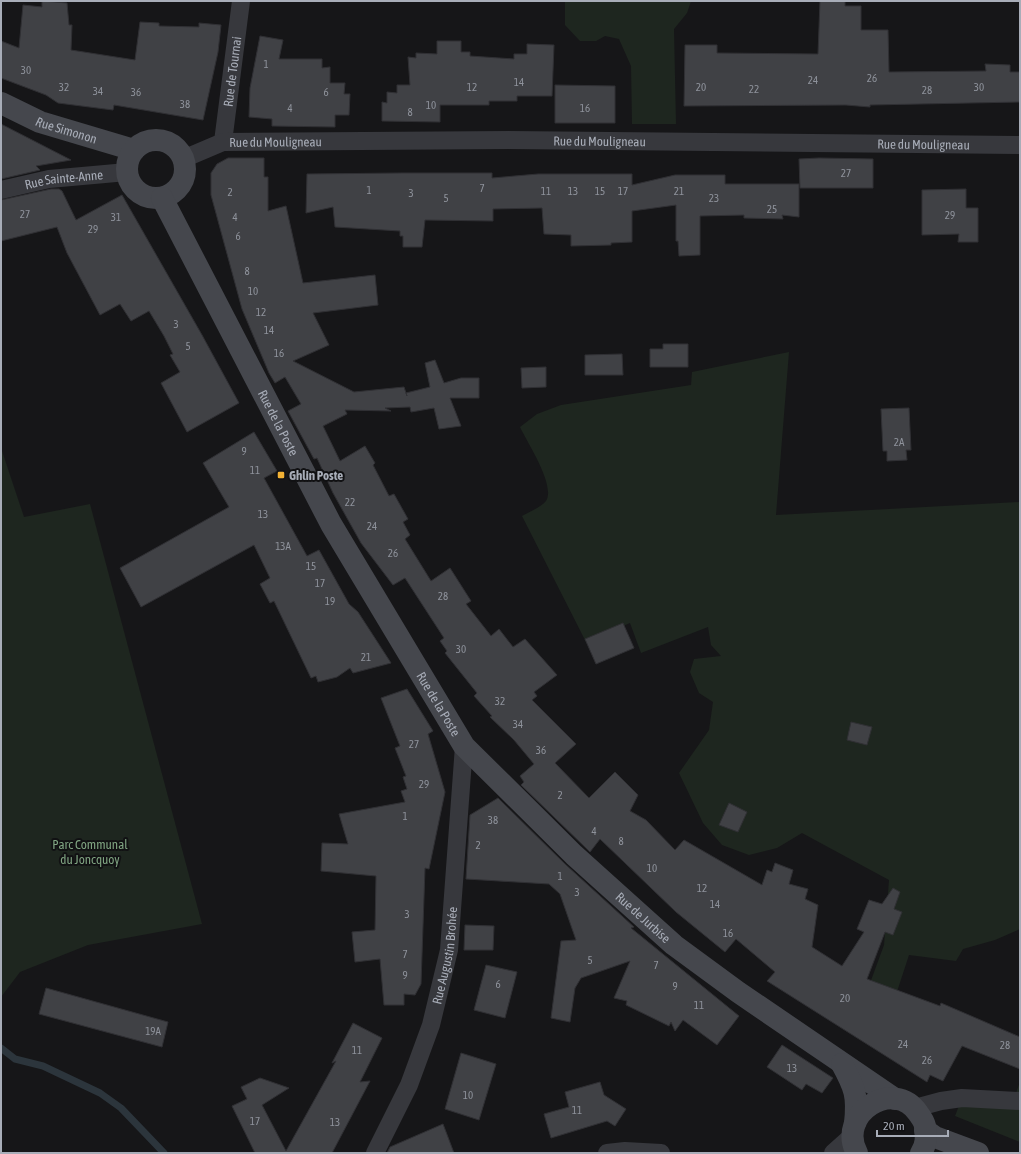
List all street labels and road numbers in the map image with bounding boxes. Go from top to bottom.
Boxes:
street label: Rue de Tournai [220,35,244,108]
street label: Rue Simonon [33,114,99,146]
street label: Rue du Mouligneau [553,133,646,149]
street label: Rue du Mouligneau [229,134,322,149]
street label: Rue du Mouligneau [877,136,970,152]
street label: Rue Sainte-Anne [23,167,104,192]
street label: Rue de la Poste [255,387,302,458]
street label: Rue de la Poste [414,669,464,739]
street label: Rue de Jurbise [613,889,674,946]
street label: Rue Augustin Brohée [429,906,460,1006]

